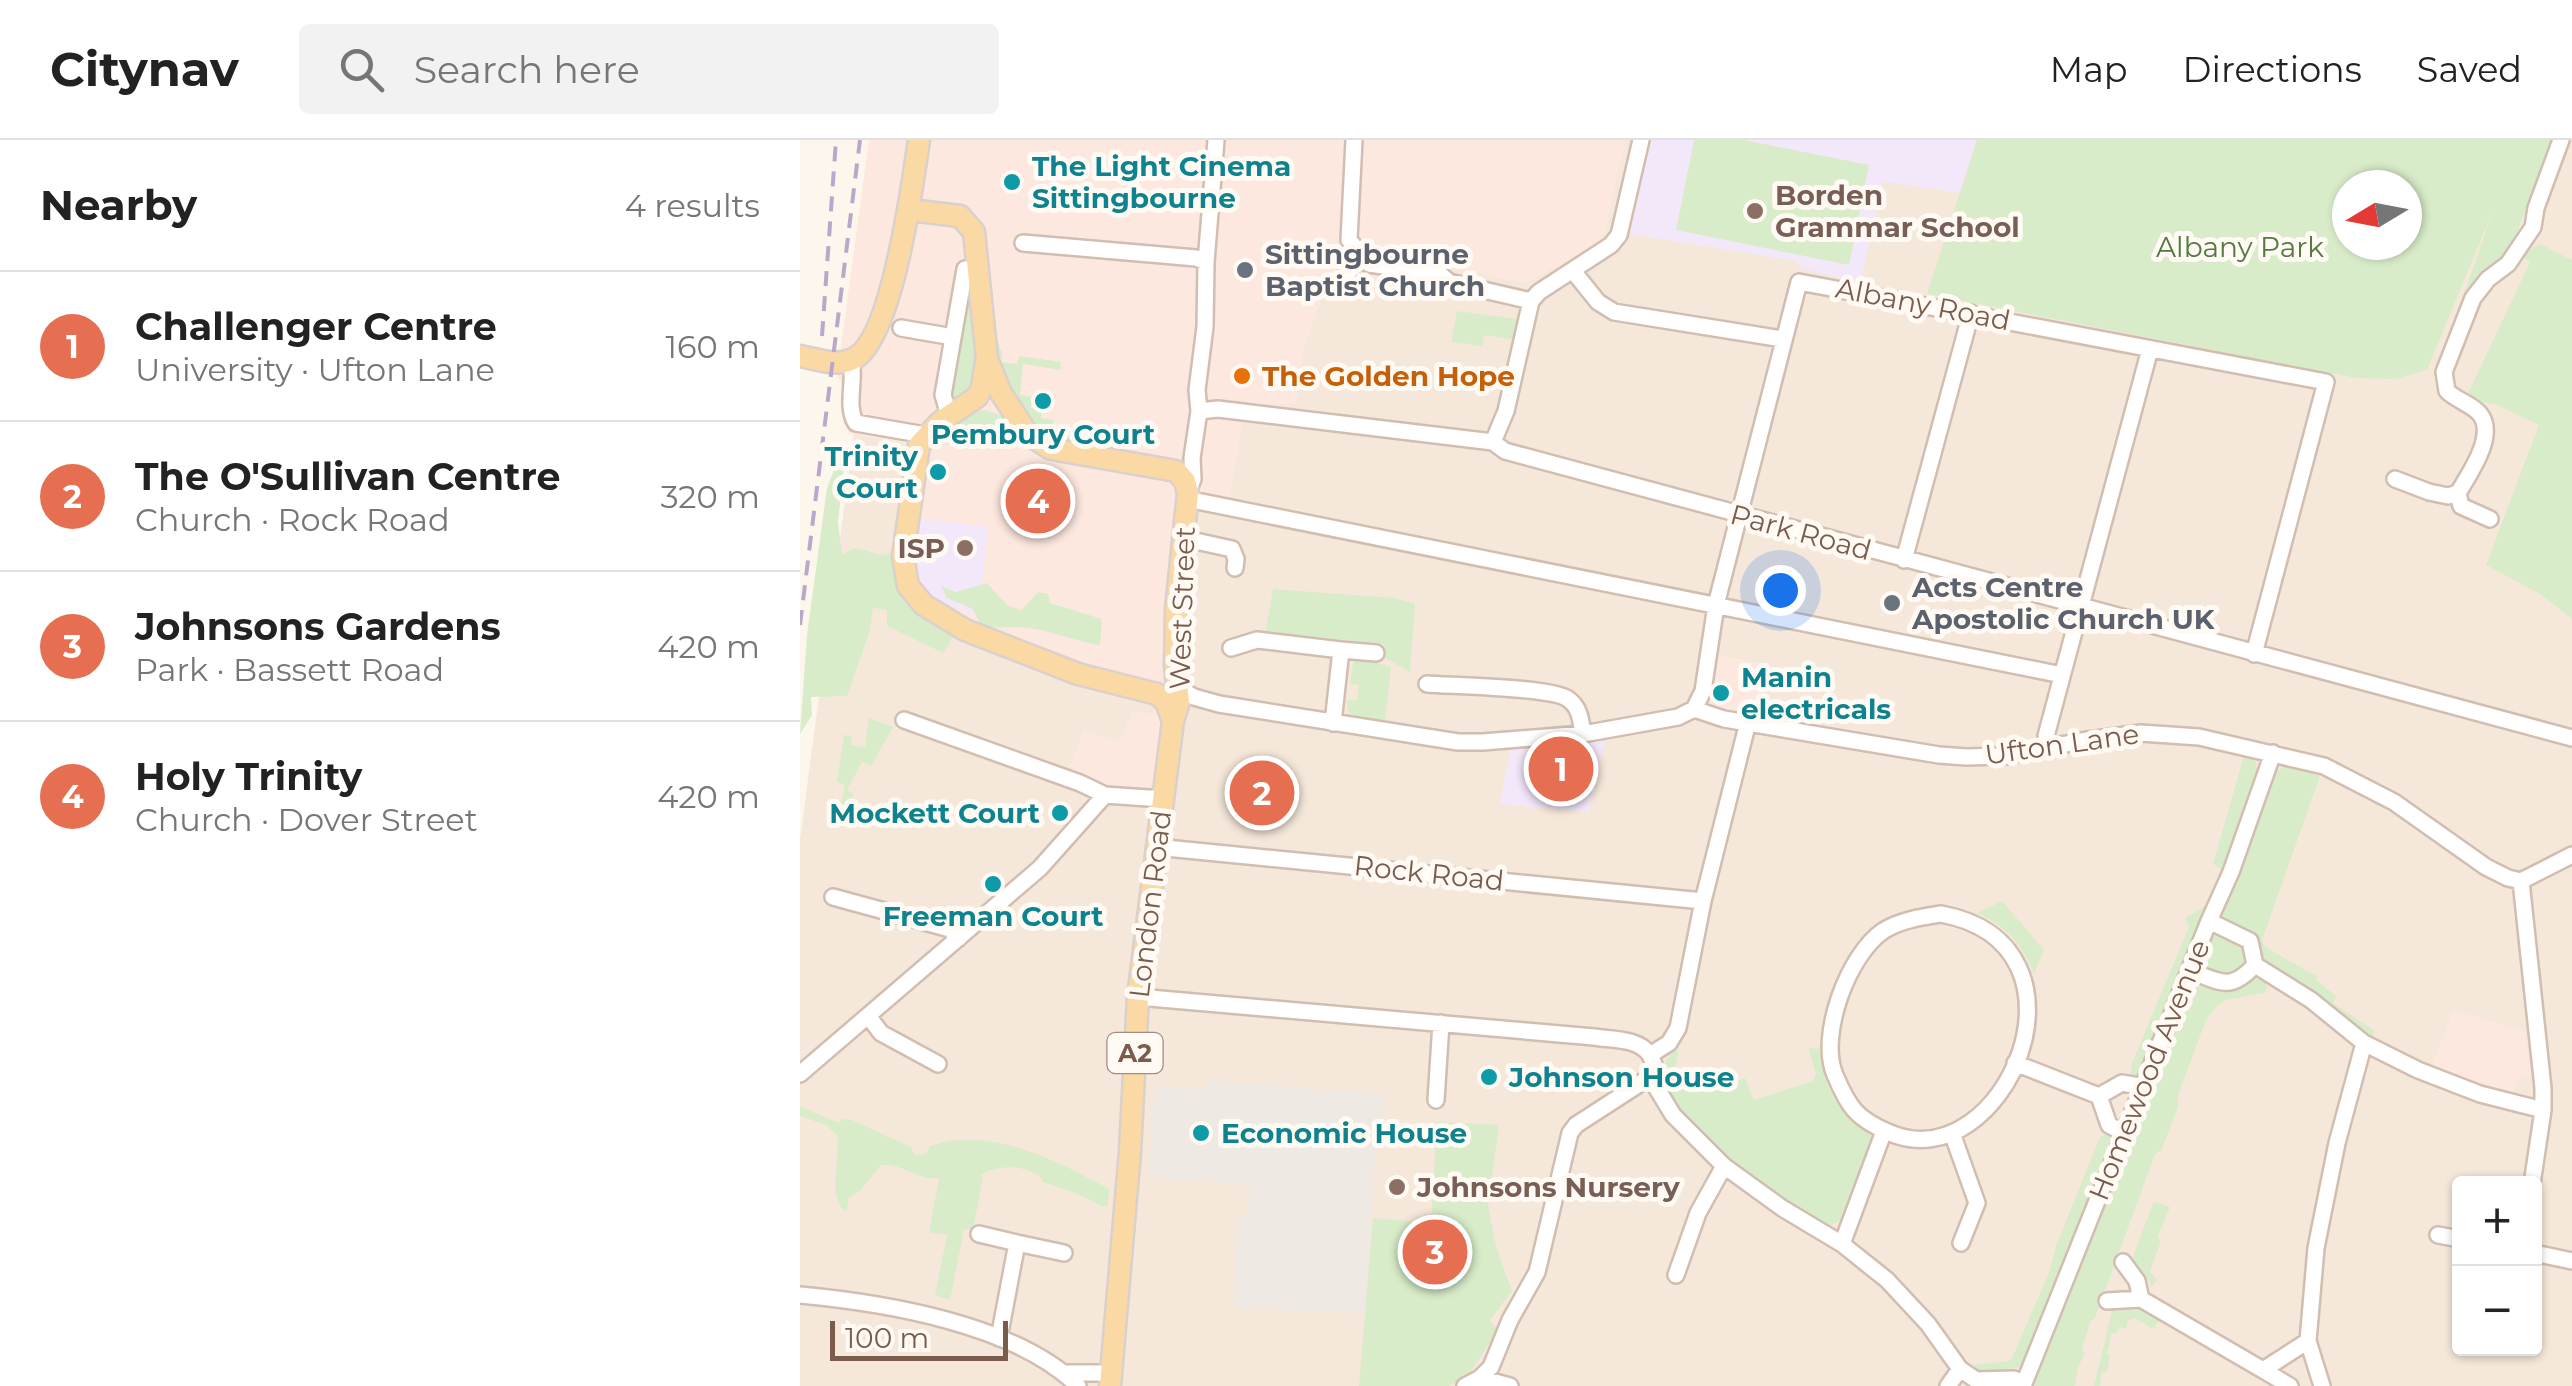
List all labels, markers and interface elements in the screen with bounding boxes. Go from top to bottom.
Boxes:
search box [299,24,999,114]
text: Citynav [50,40,239,98]
icon: search [334,42,389,97]
text: Search here [414,46,640,93]
text: Map [2050,48,2128,91]
text: Directions [2183,48,2362,91]
text: Saved [2417,48,2522,91]
place label: The Light Cinema Sittingbourne [1032,149,1291,215]
north arrow [2332,170,2422,260]
marker: The Light Cinema Sittingbourne [1001,171,1023,193]
place label: Borden Grammar School [1775,178,2020,244]
text: Nearby [40,179,197,231]
text: 4 results [625,186,760,225]
marker: Borden Grammar School [1744,200,1766,222]
park label: Albany Park [2156,230,2324,264]
place label: Sittingbourne Baptist Church [1265,237,1485,303]
marker: Sittingbourne Baptist Church [1234,259,1256,281]
street label: Albany Road [1833,270,2013,338]
text: Challenger Centre [135,303,497,350]
text: 1 [66,327,79,366]
text: 160 m [665,327,760,366]
text: University · Ufton Lane [135,350,495,389]
place label: The Golden Hope [1262,359,1515,393]
marker: The Golden Hope [1231,365,1253,387]
marker: Pembury Court [1032,390,1054,412]
place label: Pembury Court [931,417,1155,451]
place label: Trinity Court [825,439,918,505]
text: The O'Sullivan Centre [135,453,560,500]
marker: Trinity Court [927,461,949,483]
pin: 4 [1006,464,1070,538]
text: 2 [63,477,82,516]
text: 320 m [660,477,760,516]
street label: Park Road [1727,497,1875,567]
text: Church · Rock Road [135,500,450,539]
street label: West Street [1162,526,1202,690]
place label: ISP [897,531,945,565]
marker: ISP [954,537,976,559]
your location [1755,565,1806,616]
place label: Acts Centre Apostolic Church UK [1911,570,2216,636]
marker: Acts Centre Apostolic Church UK [1881,592,1903,614]
text: Johnsons Gardens [135,603,501,650]
text: 3 [63,627,82,666]
text: 420 m [657,627,760,666]
text: Park · Bassett Road [135,650,444,689]
place label: Manin electricals [1741,660,1891,726]
marker: Manin electricals [1710,682,1732,704]
street label: Ufton Lane [1983,716,2141,772]
pin: 1 [1528,732,1594,806]
text: Holy Trinity [135,753,362,800]
pin: 2 [1230,756,1294,830]
text: 4 [61,777,84,816]
text: 420 m [657,777,760,816]
place label: Mockett Court [829,796,1040,830]
text: Church · Dover Street [135,800,478,839]
marker: Mockett Court [1049,802,1071,824]
street label: London Road [1122,808,1178,1000]
street label: Rock Road [1352,848,1506,898]
marker: Freeman Court [982,873,1004,895]
place label: Freeman Court [883,899,1103,933]
street label: Homewood Avenue [2081,935,2217,1205]
road number: A2 [1108,1033,1162,1073]
place label: Johnson House [1508,1060,1734,1094]
marker: Johnson House [1478,1066,1500,1088]
place label: Economic House [1221,1116,1467,1150]
marker: Economic House [1190,1122,1212,1144]
place label: Johnsons Nursery [1416,1170,1680,1204]
marker: Johnsons Nursery [1386,1176,1408,1198]
map controls [2452,1176,2542,1356]
button: + [2452,1176,2542,1266]
pin: 3 [1402,1214,1468,1290]
button: − [2452,1266,2542,1356]
scale bar [830,1316,1008,1360]
text: 100 m [845,1321,929,1355]

